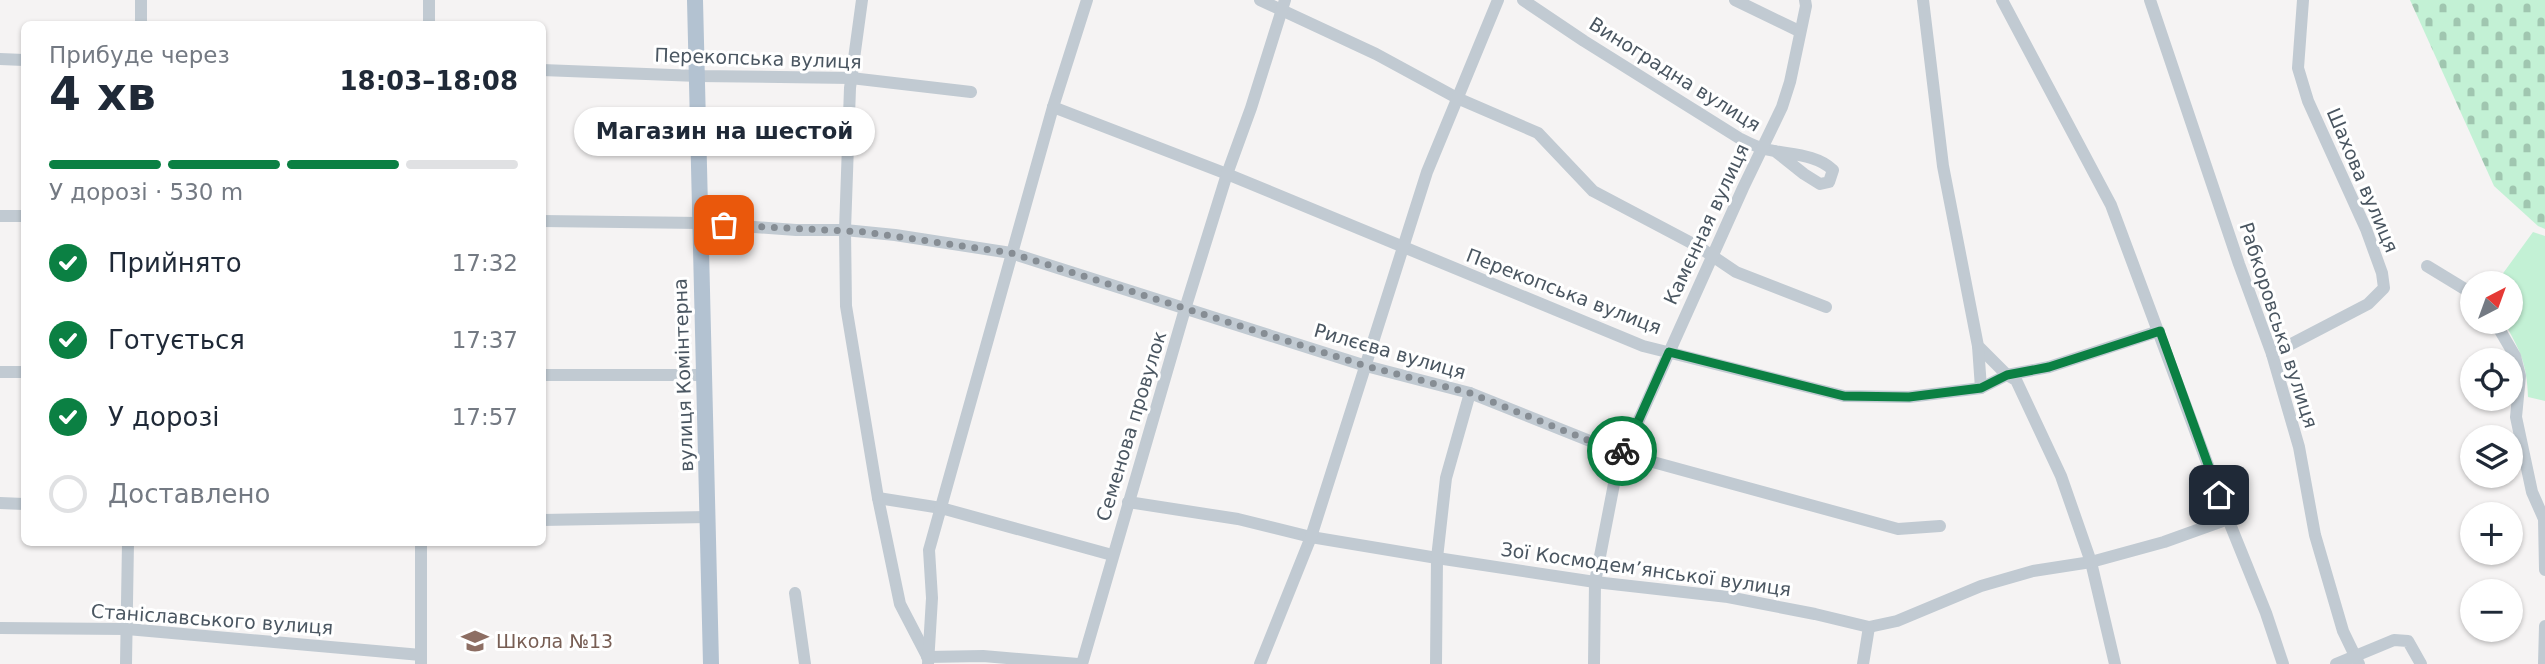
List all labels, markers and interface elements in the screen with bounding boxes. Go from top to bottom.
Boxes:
street label: Виноградна вулиця [1585,12,1765,136]
text: Прибуде через [49,42,230,68]
street label: Перекопська вулиця [654,43,862,73]
text: 18:03–18:08 [339,66,518,96]
text: 4 хв [49,67,156,121]
street label: Шахова вулиця [2323,104,2403,256]
callout: Магазин на шестой [574,106,874,155]
text: Магазин на шестой [596,118,853,144]
street label: Камєнная вулиця [1659,140,1753,308]
text: У дорозі · 530 m [49,179,243,205]
pin [694,195,754,255]
icon: bag [705,206,743,244]
street label: Рабкоровська вулиця [2235,219,2323,431]
icon: check [49,244,87,282]
street label: Перекопська вулиця [1463,244,1665,338]
text: Прийнято [108,248,242,278]
text: 17:32 [452,250,518,276]
north arrow [2460,271,2524,334]
map controls [2460,271,2523,642]
street label: вулиця Комінтерна [669,278,697,472]
street label: Рилєєва вулиця [1312,319,1468,383]
icon: check [49,321,87,359]
text: Готується [108,325,245,355]
text: 17:37 [452,327,518,353]
street label: Семенова провулок [1092,328,1170,524]
button: locate [2460,348,2523,411]
icon: check [49,398,87,436]
text: У дорозі [108,402,219,432]
text: 17:57 [452,404,518,430]
courier [1587,416,1657,486]
button: layers [2460,425,2523,488]
icon: bike [1603,432,1641,470]
pin [2189,465,2249,525]
icon: home [2200,476,2238,514]
text: Доставлено [108,479,270,509]
button: + [2460,502,2523,565]
street label: Зої Космодем’янської вулиця [1499,538,1793,600]
button: − [2460,579,2523,642]
street label: Станіславського вулиця [90,600,334,638]
school or university icon: Школа №13 [460,626,490,656]
place label: Школа №13 [496,630,613,652]

